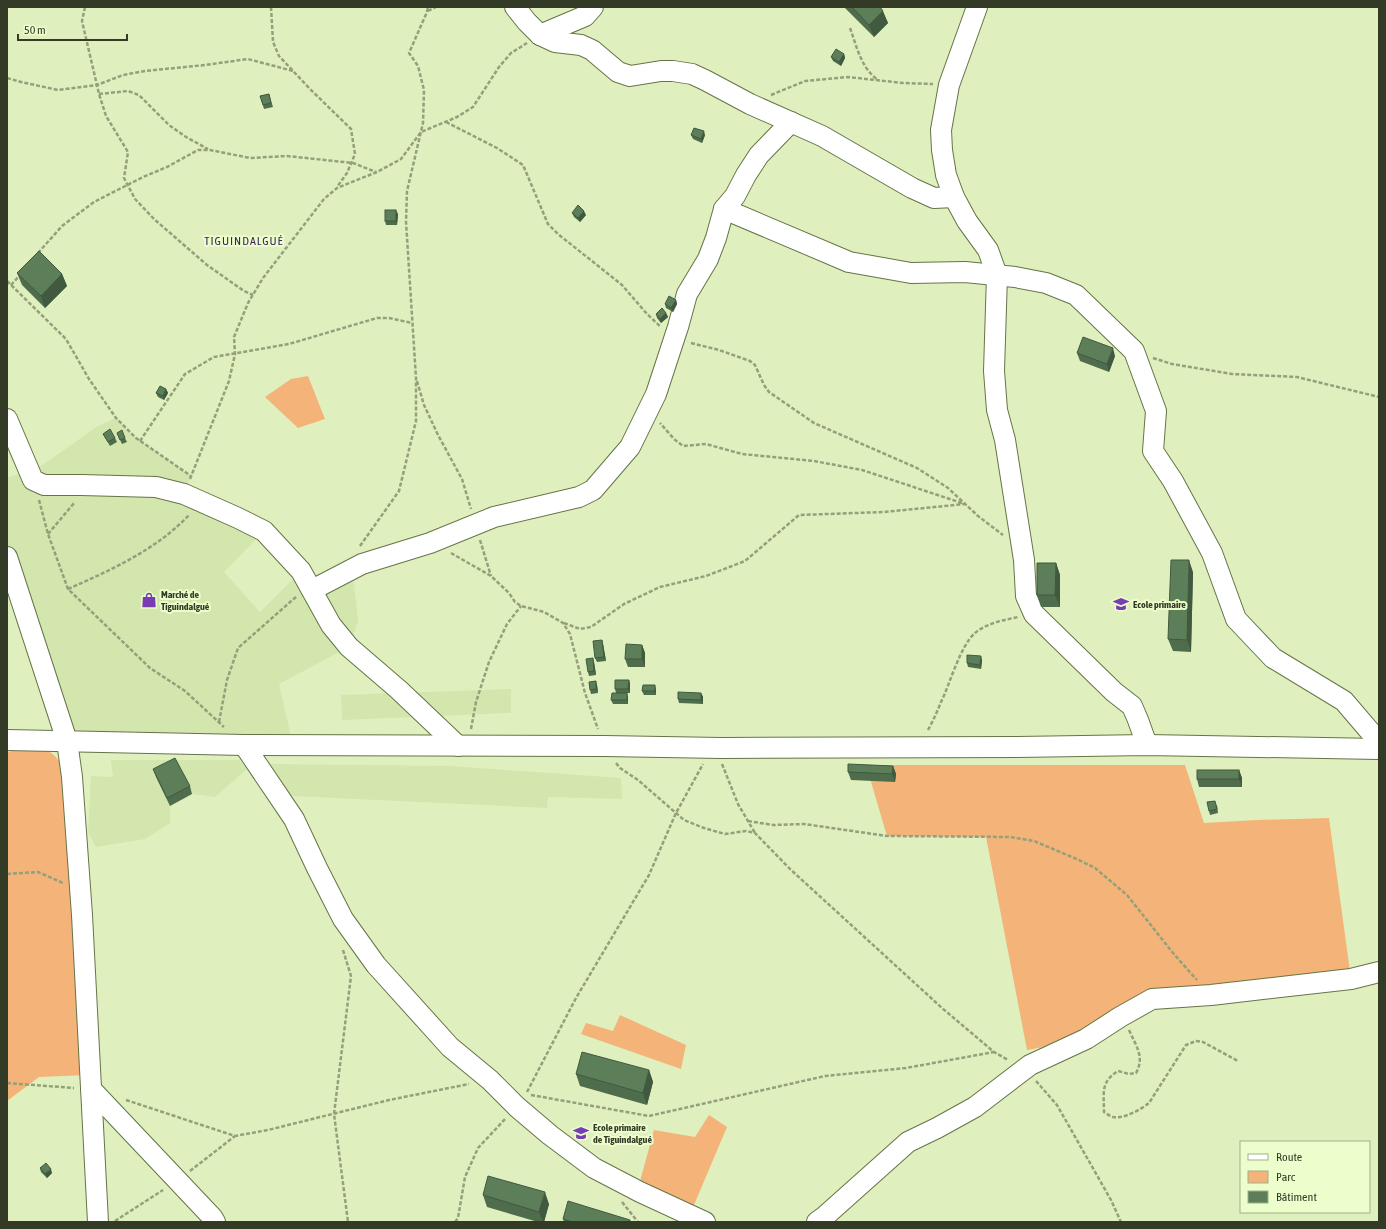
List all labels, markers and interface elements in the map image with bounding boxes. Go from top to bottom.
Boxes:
scale bar [18,16,127,42]
text: 50 m [24,23,46,37]
district label: TIGUINDALGUÉ [204,234,284,248]
place label: Marché de Tiguindalgué [161,589,210,612]
shop icon: Marché de Tiguindalgué [140,591,158,609]
school or university icon: Ecole primaire [1112,595,1130,613]
place label: Ecole primaire [1133,599,1186,610]
place label: Ecole primaire de Tiguindalgué [593,1122,652,1145]
school or university icon: Ecole primaire de Tiguindalgué [572,1124,590,1142]
legend [1240,1141,1370,1213]
text: Route [1276,1150,1302,1164]
text: Parc [1276,1170,1296,1184]
text: Bâtiment [1276,1190,1317,1204]

